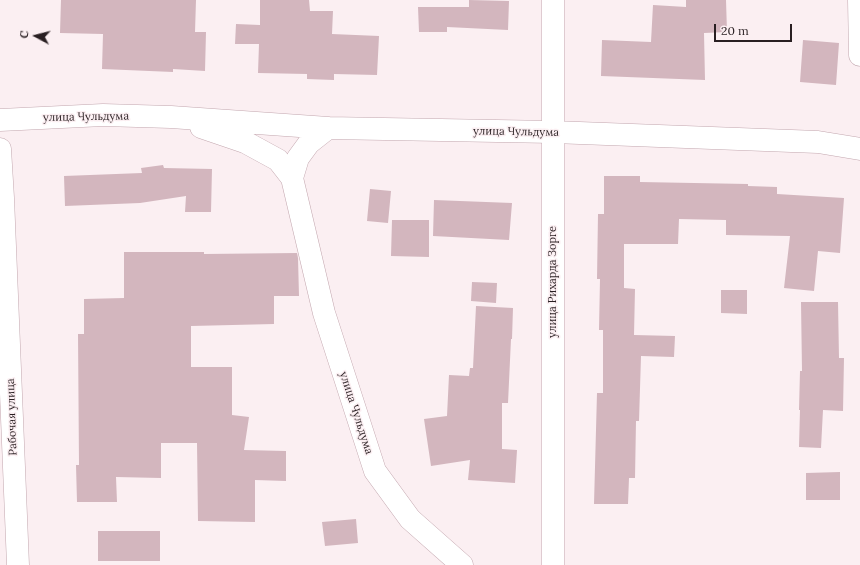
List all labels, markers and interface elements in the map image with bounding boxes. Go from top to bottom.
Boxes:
north arrow [16,16,56,56]
scale bar [716,16,794,42]
text: 20 m [721,23,749,38]
text: С [17,30,31,39]
street label: улица Чульдума [43,110,129,124]
street label: улица Чульдума [473,125,559,139]
street label: улица Рихарда Зорге [546,226,560,338]
street label: улица Чульдума [336,370,376,456]
street label: Рабочая улица [4,378,20,456]

